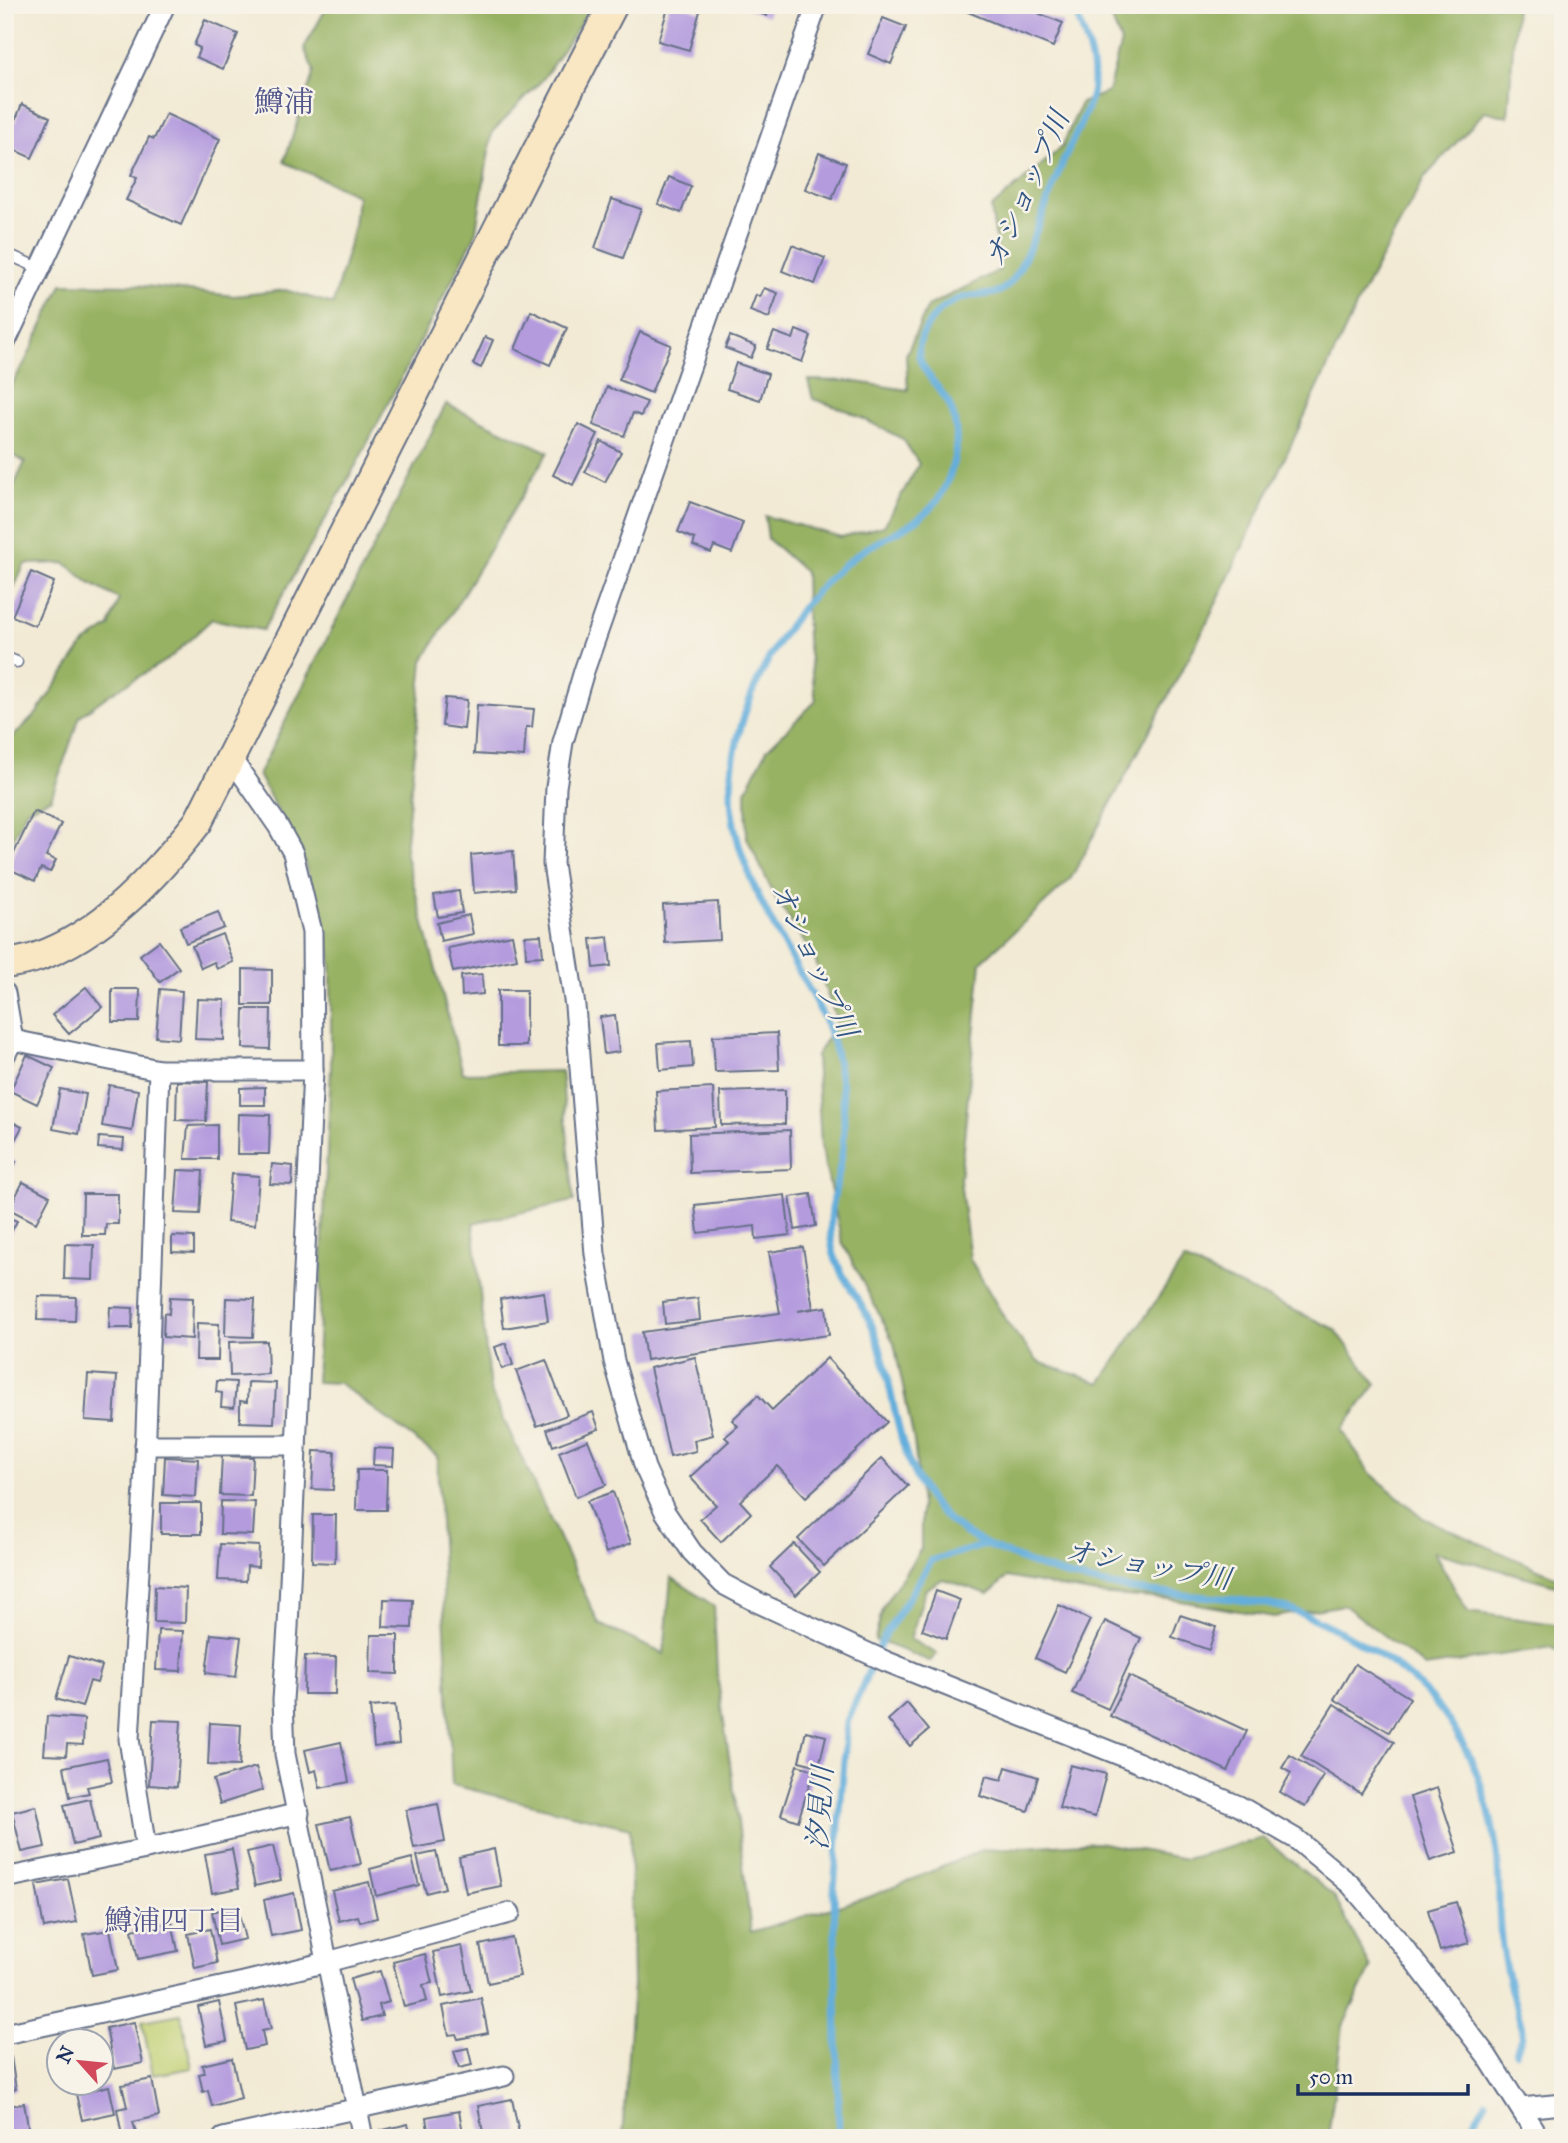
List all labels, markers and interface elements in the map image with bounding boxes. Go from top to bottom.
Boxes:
district label: 鱒浦 [254,84,314,120]
water label: オショップ川 [977,103,1078,273]
water label: オショップ川 [763,877,867,1046]
water label: オショップ川 [1063,1533,1236,1597]
water label: 汐見川 [800,1762,841,1851]
district label: 鱒浦四丁目 [104,1903,244,1938]
north arrow [46,2028,116,2098]
text: N [51,2042,79,2067]
scale bar [1298,2052,1468,2096]
text: 50 m [1309,2064,1354,2090]

